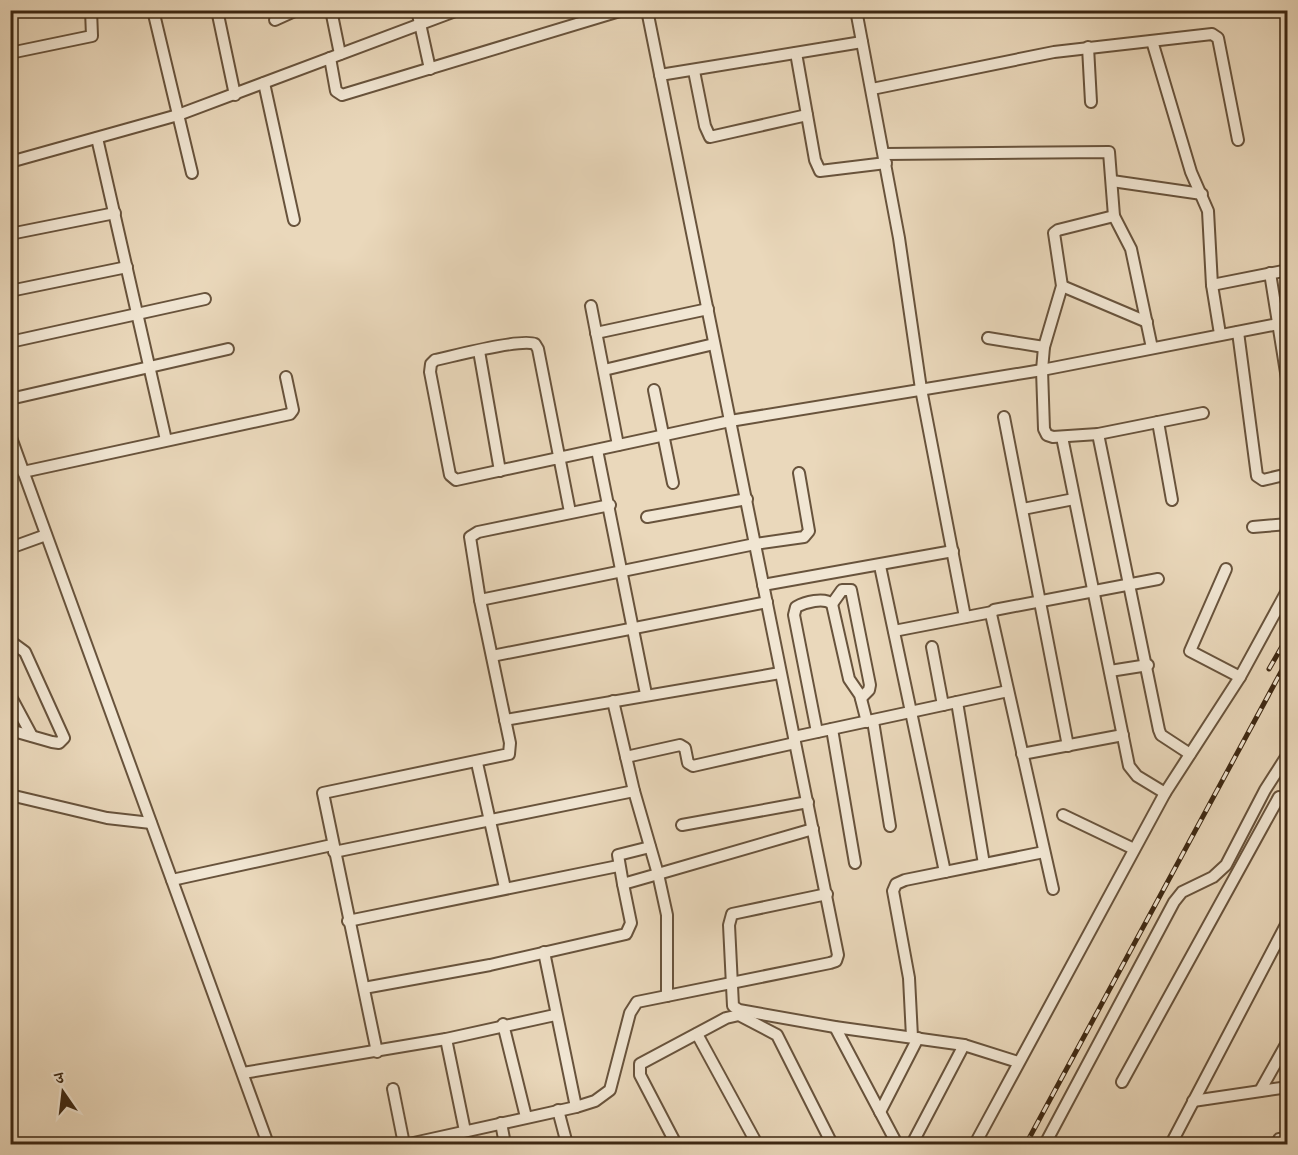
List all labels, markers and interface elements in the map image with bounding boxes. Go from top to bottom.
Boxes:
north arrow [33,1062,93,1122]
text: उ [53,1068,68,1090]

